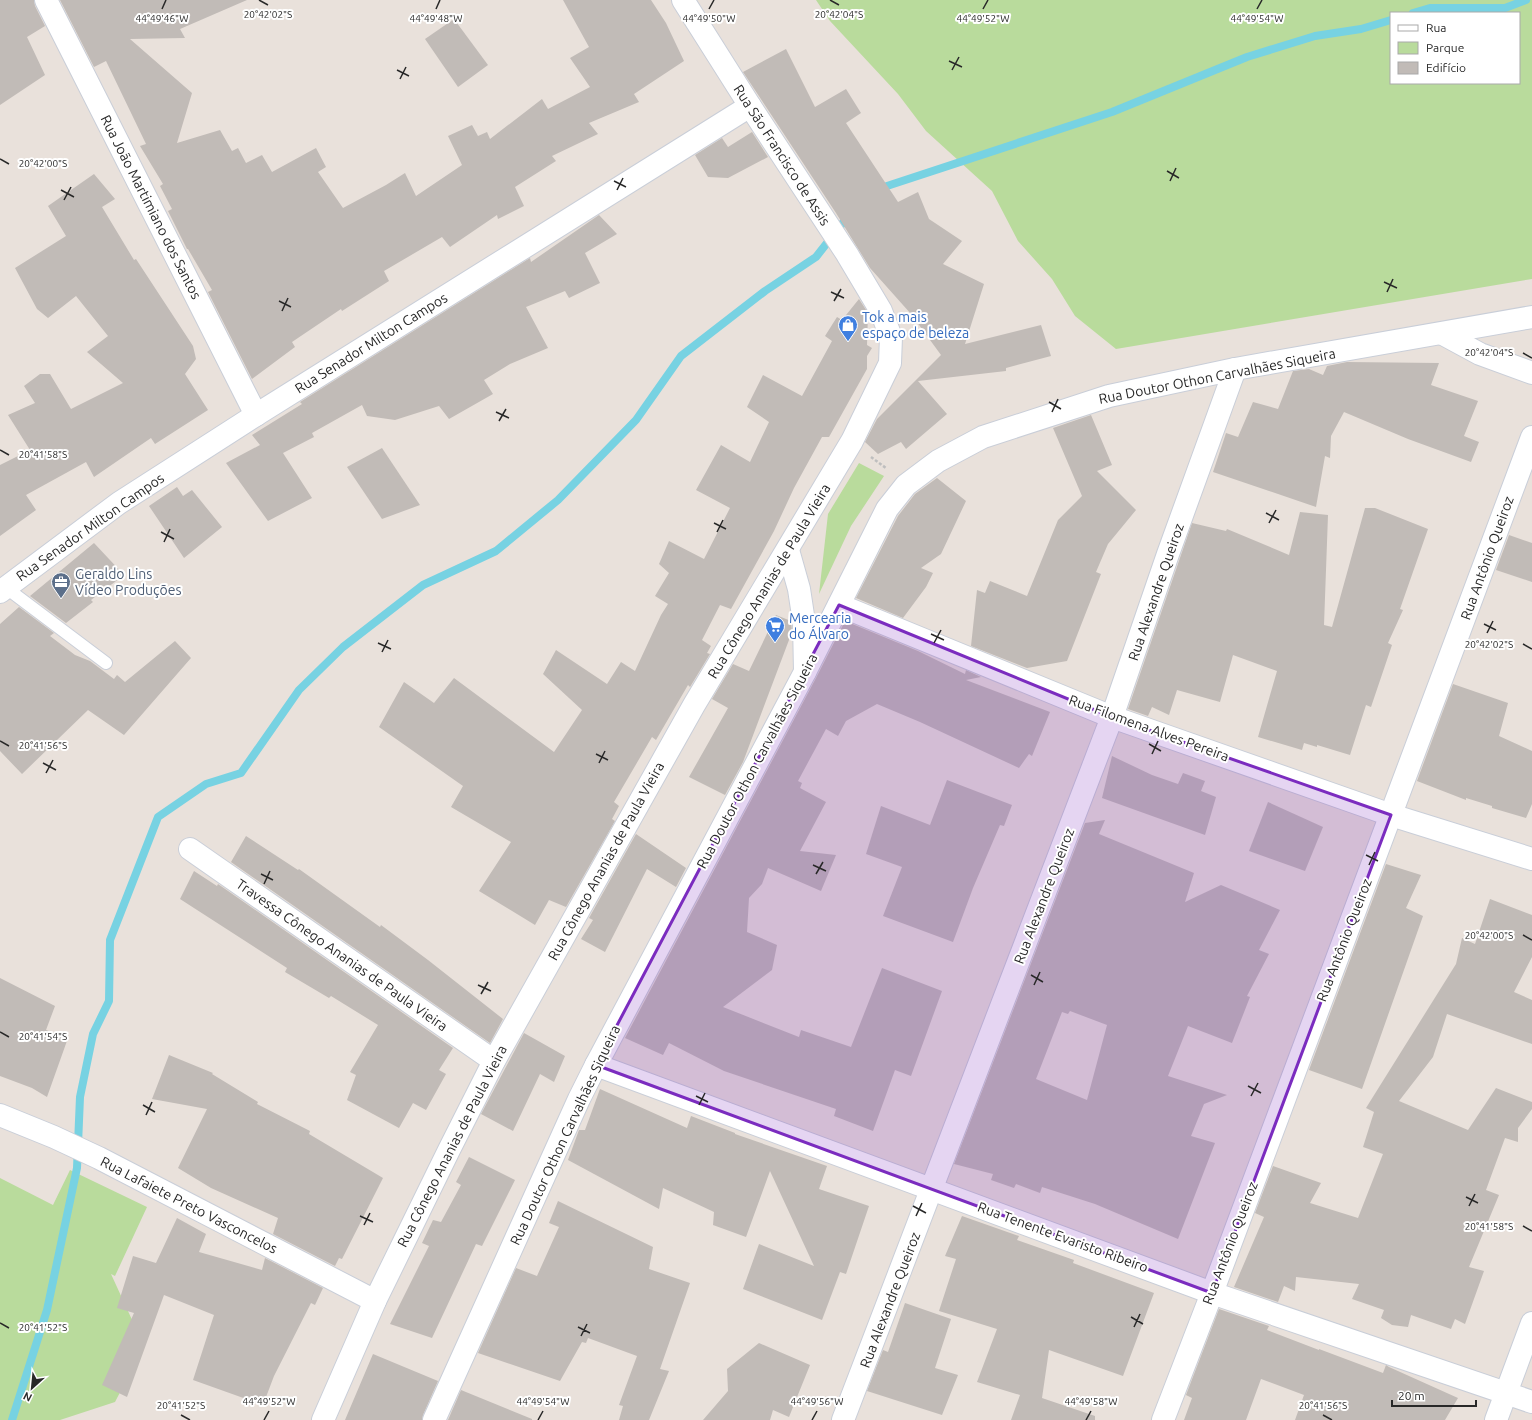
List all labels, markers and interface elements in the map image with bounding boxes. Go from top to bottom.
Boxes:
text: 20°42'02"S [244,9,292,20]
text: 20°42'04"S [815,9,863,20]
legend [1390,12,1520,84]
text: 44°49'46"W [136,13,188,24]
text: 44°49'48"W [410,13,462,24]
text: 44°49'50"W [683,13,735,24]
text: 44°49'52"W [957,13,1009,24]
text: 44°49'54"W [1231,13,1283,24]
text: Rua [1426,21,1447,34]
text: Parque [1426,41,1464,54]
text: Edifício [1426,61,1466,74]
street label: Rua São Francisco de Assis [730,82,834,228]
street label: Rua João Martimiano dos Santos [97,112,205,302]
text: 20°42'00"S [19,158,67,169]
street label: Rua Senador Milton Campos [292,289,450,397]
place label: Tok a mais espaço de beleza [862,309,969,341]
shop icon: Tok a mais espaço de beleza [837,314,859,342]
street label: Rua Doutor Othon Carvalhães Siqueira [1097,345,1337,407]
text: 20°42'04"S [1465,347,1513,358]
text: 20°41'58"S [19,449,67,460]
street label: Rua Senador Milton Campos [13,470,167,584]
street label: Rua Cônego Ananias de Paula Vieira [704,481,834,681]
street label: Rua Antônio Queiroz [1457,494,1517,622]
street label: Rua Alexandre Queiroz [1125,521,1187,663]
place label: Geraldo Lins Vídeo Produções [75,566,182,598]
office icon: Geraldo Lins Vídeo Produções [50,571,72,599]
place label: Mercearia do Álvaro [789,610,851,642]
supermarket icon: Mercearia do Álvaro [764,615,786,643]
text: 20°42'02"S [1465,639,1513,650]
street label: Rua Doutor Othon Carvalhães Siqueira [693,651,821,871]
street label: Rua Filomena Alves Pereira [1067,692,1231,764]
text: 20°41'56"S [19,740,67,751]
street label: Rua Cônego Ananias de Paula Vieira [545,759,667,963]
street label: Rua Alexandre Queiroz [1011,826,1077,966]
street label: Travessa Cônego Ananias de Paula Vieira [233,876,451,1034]
street label: Rua Antônio Queiroz [1313,876,1375,1004]
text: 20°42'00"S [1465,930,1513,941]
street label: Rua Doutor Othon Carvalhães Siqueira [507,1022,623,1248]
text: 20°41'54"S [19,1031,67,1042]
street label: Rua Cônego Ananias de Paula Vieira [394,1042,510,1250]
street label: Rua Lafaiete Preto Vasconcelos [98,1153,280,1257]
street label: Rua Antônio Queiroz [1199,1179,1261,1307]
street label: Rua Tenente Evaristo Ribeiro [976,1199,1150,1275]
text: 20°41'58"S [1465,1221,1513,1232]
street label: Rua Alexandre Queiroz [857,1230,923,1370]
text: 20°41'52"S [19,1322,67,1333]
north arrow [12,1368,52,1408]
scale bar [1392,1382,1476,1408]
text: 20 m [1398,1389,1425,1402]
text: N [21,1390,34,1404]
text: 44°49'52"W [243,1396,295,1407]
text: 44°49'54"W [517,1396,569,1407]
text: 44°49'56"W [791,1396,843,1407]
text: 44°49'58"W [1065,1396,1117,1407]
text: 20°41'52"S [157,1400,205,1411]
text: 20°41'56"S [1299,1400,1347,1411]

